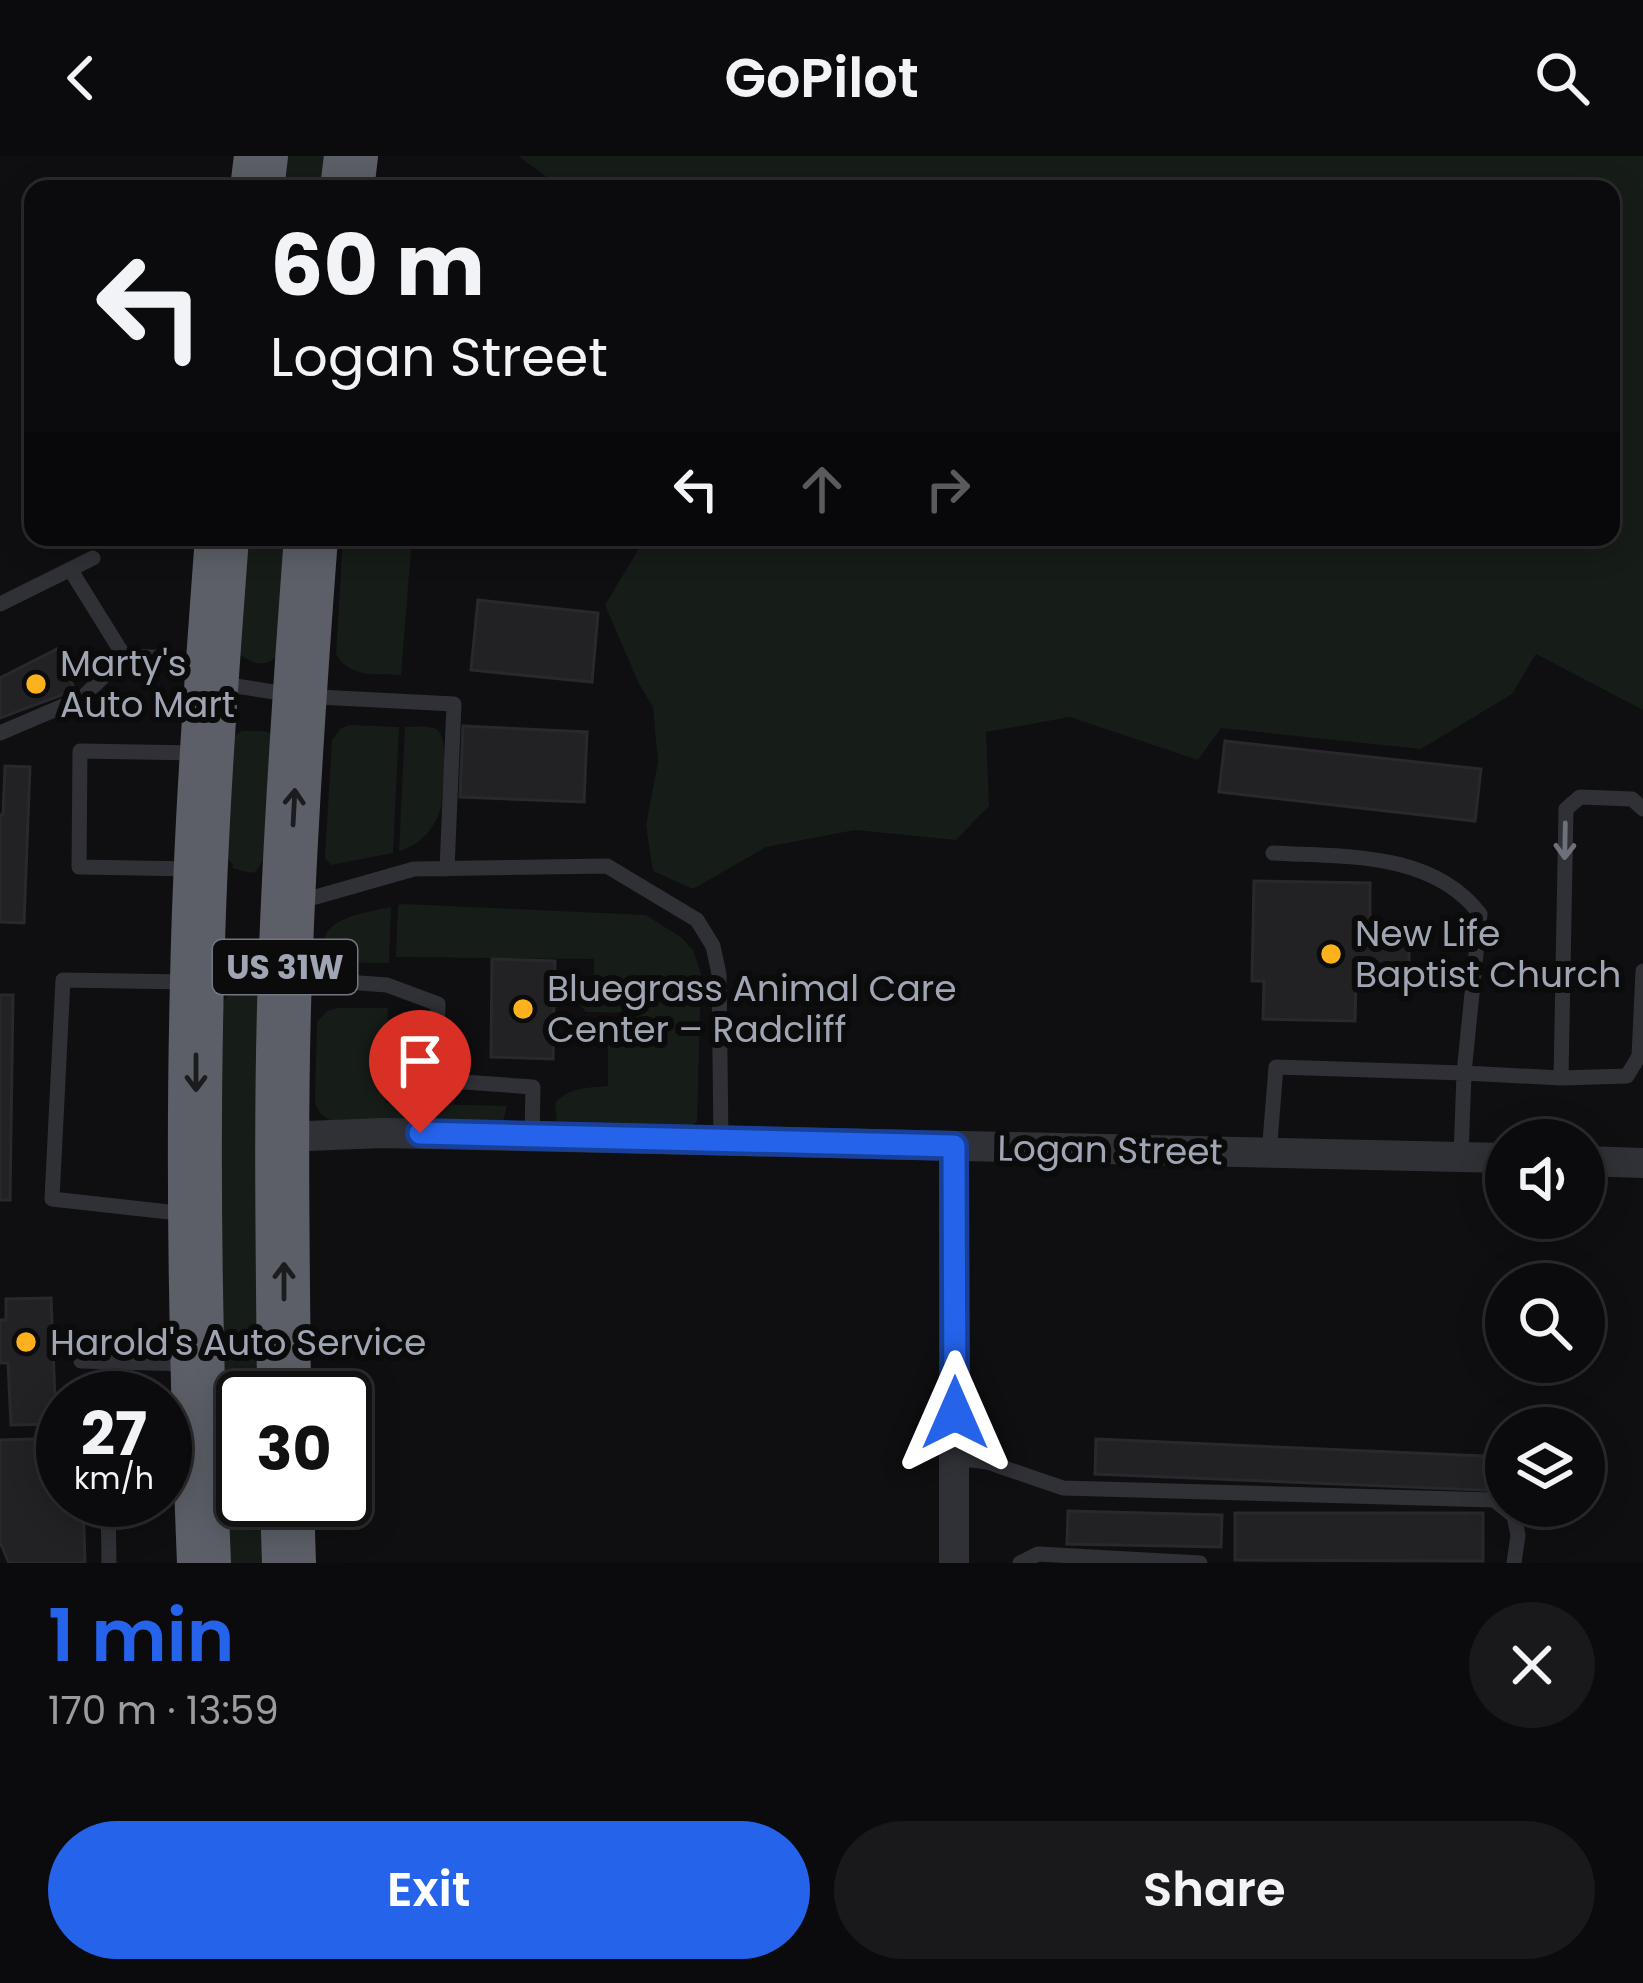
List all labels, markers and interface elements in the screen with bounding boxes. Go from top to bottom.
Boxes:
text: GoPilot [724,40,919,116]
icon: back [48,45,114,111]
icon: search [1529,45,1595,111]
text: 60 m [270,207,485,324]
icon: left [72,228,228,384]
text: Logan Street [270,319,608,395]
icon: left [663,456,729,522]
icon: ahead [789,456,855,522]
icon: right [915,456,981,522]
place label: Marty's Auto Mart [60,638,235,730]
marker: Marty's Auto Mart [23,671,49,697]
one-way arrow [283,788,306,827]
one-way arrow [1554,821,1576,860]
place label: New Life Baptist Church [1355,908,1621,1000]
road number: US 31W [213,940,357,994]
marker: New Life Baptist Church [1318,941,1344,967]
place label: Bluegrass Animal Care Center – Radcliff [547,963,957,1055]
marker: Bluegrass Animal Care Center – Radcliff [510,996,536,1022]
pin [369,1010,471,1133]
icon: arrive [387,1028,453,1094]
one-way arrow [185,1053,207,1092]
map controls [1485,1119,1605,1527]
button: sound [1485,1119,1605,1239]
street label: Logan Street [997,1123,1223,1177]
one-way arrow [272,1262,295,1301]
button: search [1485,1263,1605,1383]
place label: Harold's Auto Service [50,1317,426,1368]
marker: Harold's Auto Service [13,1329,39,1355]
position arrow [892,1350,1018,1476]
speed limit sign: 30 [216,1371,372,1527]
text: 27 [81,1392,147,1476]
button: layers [1485,1407,1605,1527]
text: km/h [74,1457,154,1500]
text: 1 min [48,1585,234,1686]
button: close [1469,1602,1595,1728]
text: 170 m · 13:59 [48,1683,279,1738]
button: Exit [48,1821,810,1959]
button: Share [834,1821,1595,1959]

